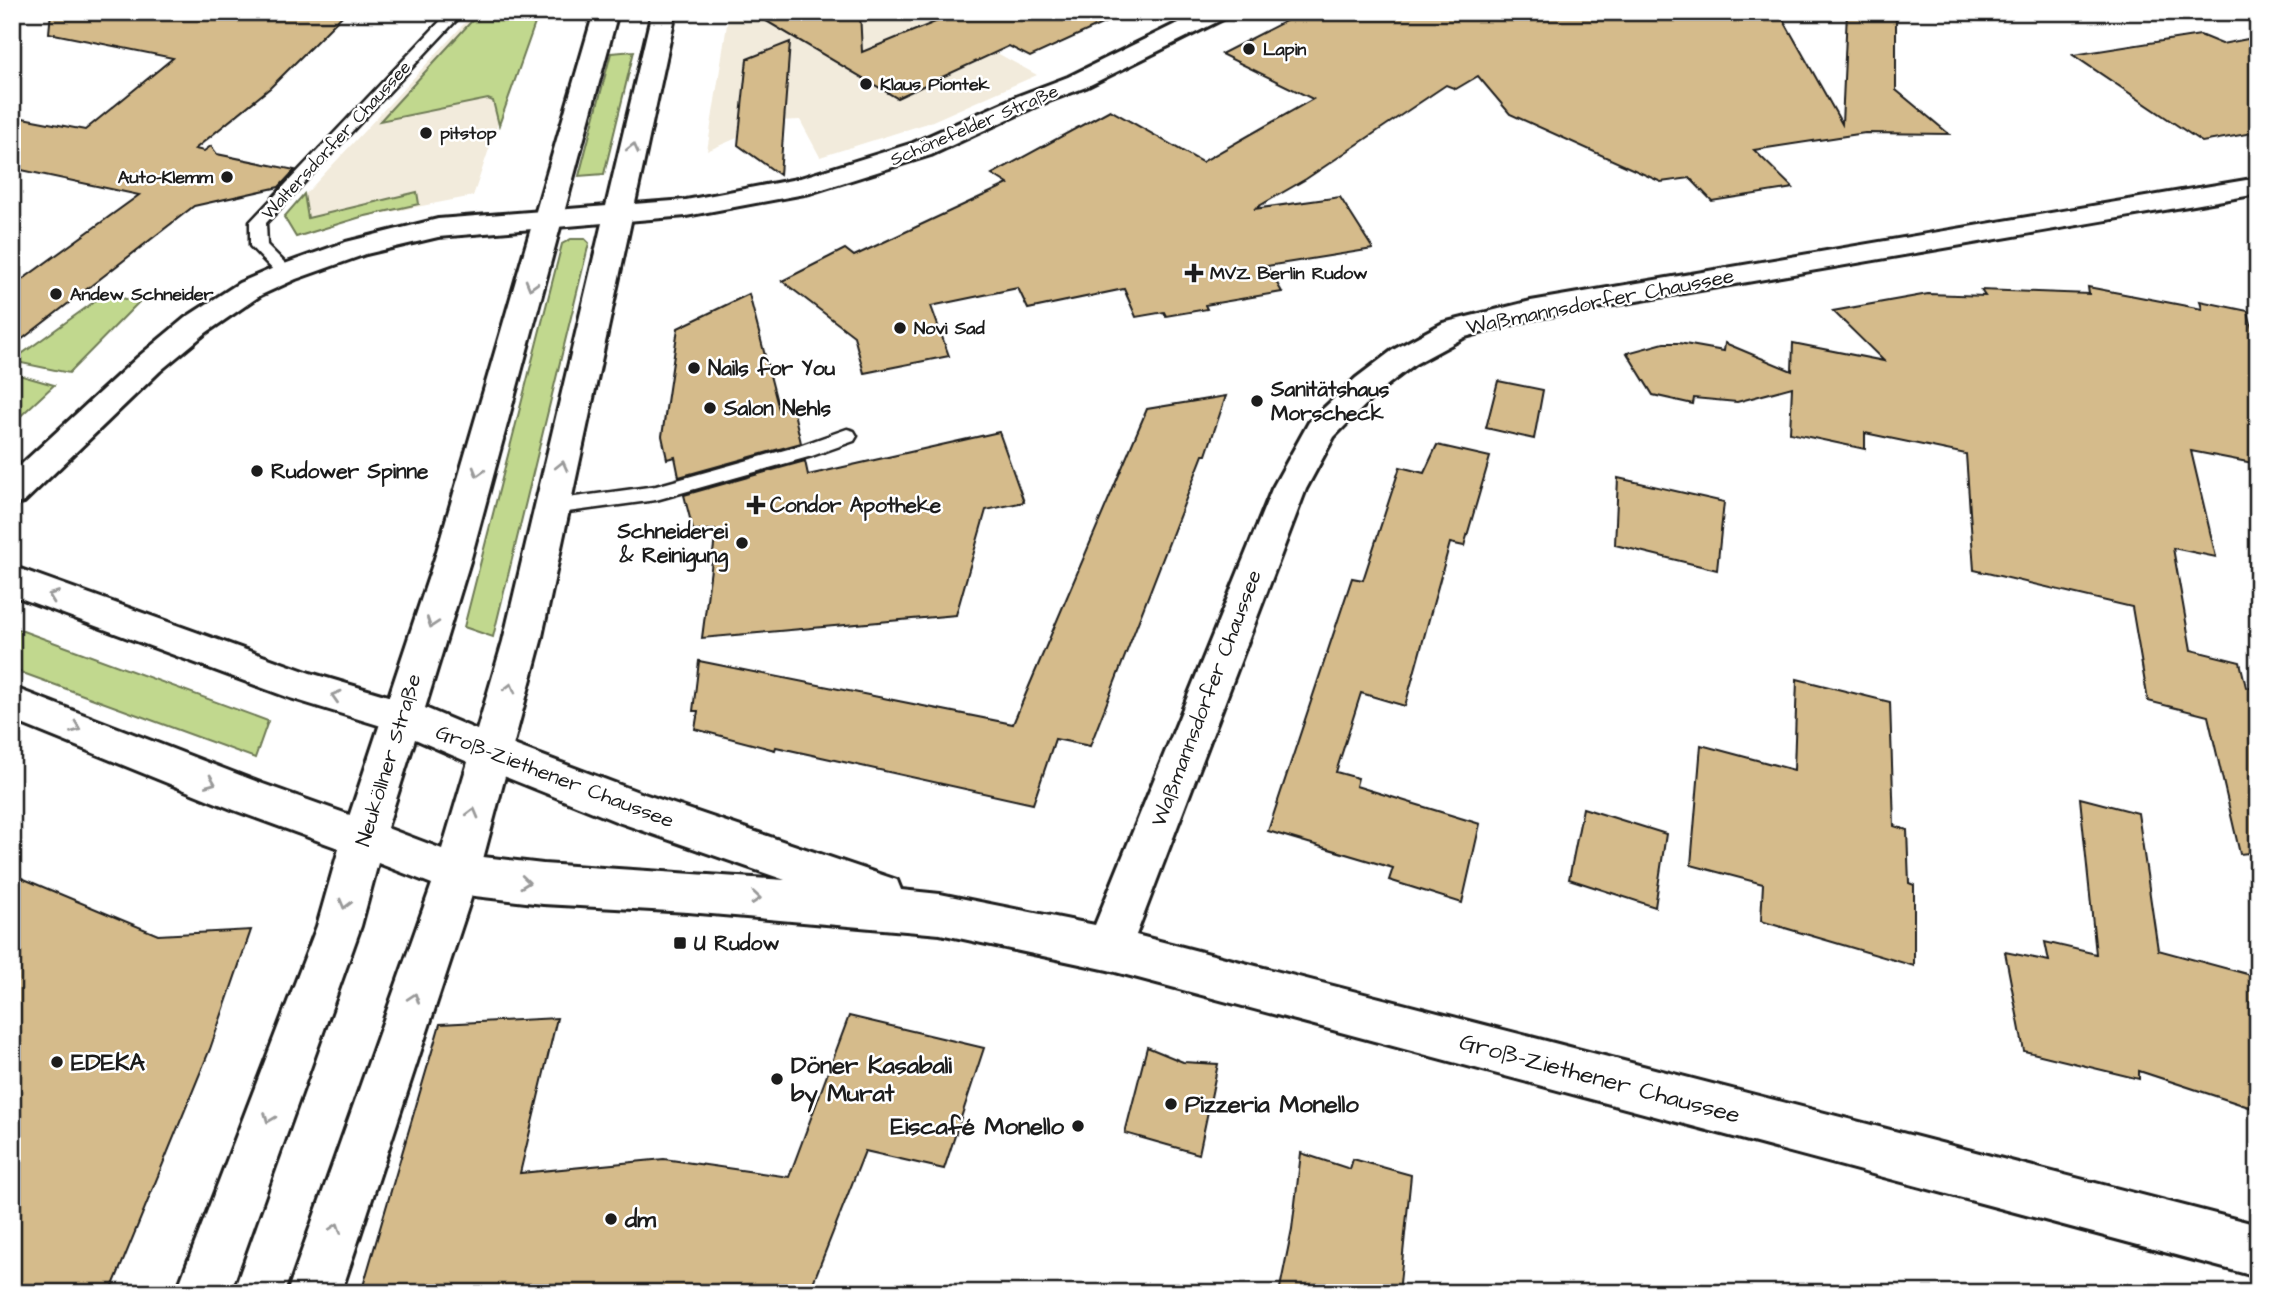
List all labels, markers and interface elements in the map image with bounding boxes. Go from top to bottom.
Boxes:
place label: Lapin [1263,37,1306,62]
marker: Lapin [1241,41,1257,57]
street label: Waltersdorfer Chaussee [256,55,417,225]
place label: Klaus Piontek [880,72,991,97]
marker: Klaus Piontek [858,76,874,92]
street label: Schönefelder Straße [886,79,1062,172]
place label: pitstop [440,121,496,146]
marker: pitstop [418,125,434,141]
one-way arrow [624,142,639,154]
place label: Auto-Klemm [118,165,214,190]
marker: Auto-Klemm [219,169,235,185]
place label: MVZ Berlin Rudow [1210,261,1368,286]
street label: Waßmannsdorfer Chaussee [1464,261,1737,342]
marker: MVZ Berlin Rudow [1184,263,1204,283]
one-way arrow [524,279,539,291]
place label: Andew Schneider [70,282,214,307]
marker: Andew Schneider [48,286,64,302]
place label: Novi Sad [914,316,985,341]
marker: Novi Sad [892,320,908,336]
place label: Nails for You [708,354,836,383]
marker: Nails for You [686,360,702,376]
place label: Sanitätshaus Morscheck [1270,375,1390,428]
marker: Sanitätshaus Morscheck [1249,393,1265,409]
place label: Salon Nehls [723,394,831,423]
marker: Salon Nehls [702,400,718,416]
place label: Rudower Spinne [271,457,429,487]
one-way arrow [554,460,568,472]
marker: Rudower Spinne [249,463,265,479]
one-way arrow [471,466,486,478]
place label: Condor Apotheke [770,491,942,521]
marker: Condor Apotheke [748,497,764,513]
place label: Schneiderei & Reinigung [617,517,729,572]
marker: Schneiderei & Reinigung [734,535,750,551]
street label: Waßmannsdorfer Chaussee [1144,566,1269,831]
one-way arrow [47,591,59,605]
one-way arrow [426,616,440,628]
street label: Neuköllner Straße [348,670,429,850]
one-way arrow [501,682,516,694]
one-way arrow [330,690,342,705]
street label: Groß-Ziethener Chaussee [432,718,678,835]
one-way arrow [69,719,81,733]
one-way arrow [204,774,216,788]
one-way arrow [465,808,480,820]
one-way arrow [519,874,530,889]
one-way arrow [750,890,761,905]
one-way arrow [339,898,353,910]
place label: U Rudow [694,929,779,958]
marker: U Rudow [672,935,688,951]
one-way arrow [406,992,420,1004]
street label: Groß-Ziethener Chaussee [1456,1025,1744,1133]
place label: EDEKA [71,1046,146,1080]
place label: Döner Kasabali by Murat [791,1049,952,1113]
marker: EDEKA [49,1054,65,1070]
marker: Döner Kasabali by Murat [769,1071,785,1087]
place label: Pizzeria Monello [1185,1088,1359,1122]
marker: Pizzeria Monello [1163,1096,1179,1112]
place label: Eiscafé Monello [890,1110,1064,1144]
one-way arrow [264,1112,278,1124]
marker: Eiscafé Monello [1070,1118,1086,1134]
place label: dm [624,1203,656,1237]
marker: dm [603,1211,619,1227]
one-way arrow [328,1223,342,1235]

